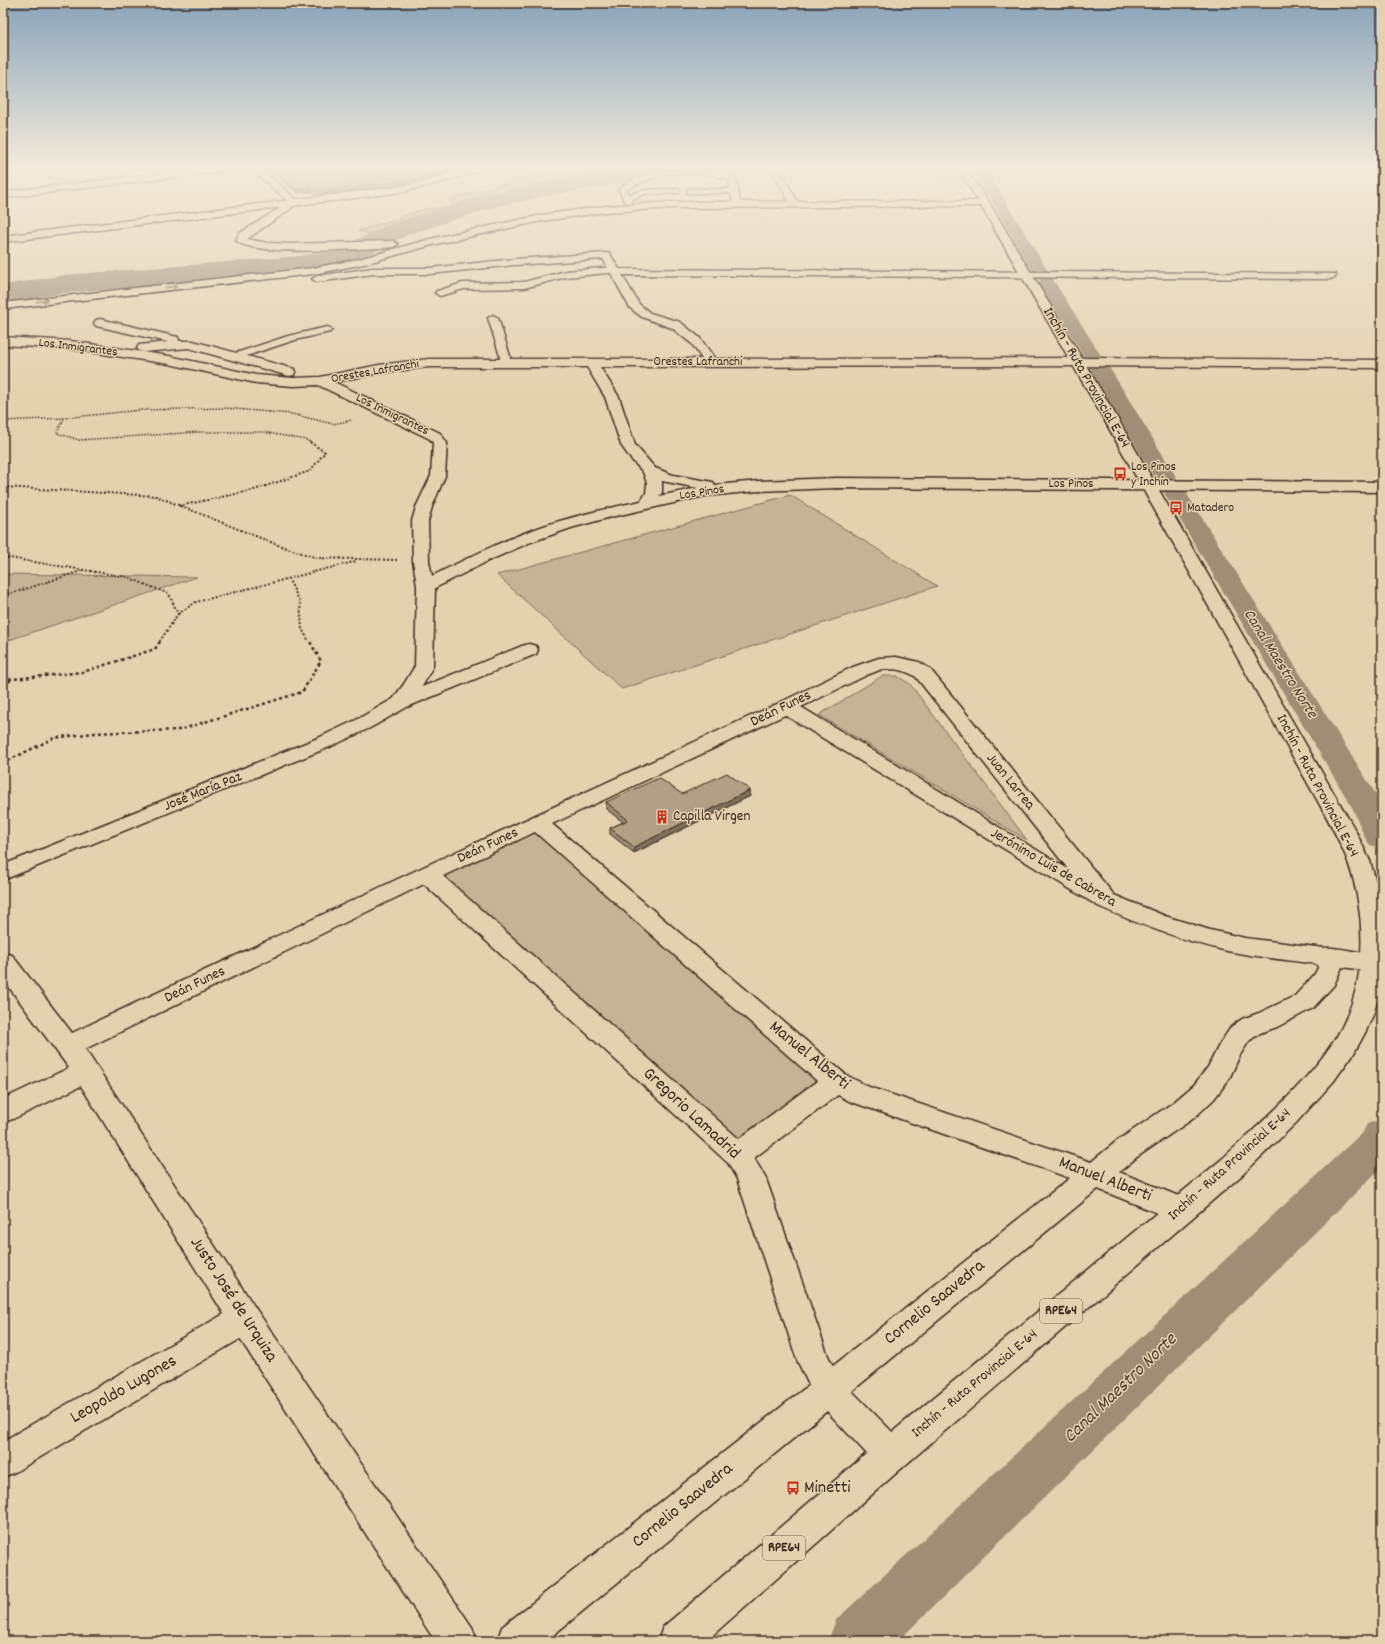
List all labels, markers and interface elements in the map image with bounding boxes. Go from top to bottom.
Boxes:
one-way arrow [164,283,177,291]
one-way arrow [35,297,48,305]
street label: Inchín - Ruta Provincial E-64 [1037,304,1135,452]
street label: Los Inmigrantes [37,334,119,362]
street label: Orestes Lafranchi [654,353,743,372]
street label: Orestes Lafranchi [330,355,421,389]
street label: Los Inmigrantes [352,389,432,441]
place label: Los Pinos y Inchín [1131,458,1176,492]
bus stop icon: Los Pinos y Inchín [1112,466,1128,482]
street label: Los Pinos [1048,475,1094,494]
street label: Los Pinos [678,480,726,506]
place label: Matadero [1187,499,1234,518]
bus stop icon: Matadero [1168,500,1184,516]
water label: Canal Maestro Norte [1237,605,1323,724]
street label: Deán Funes [747,685,815,733]
street label: Inchín - Ruta Provincial E-64 [1270,711,1364,861]
street label: Juan Larrea [980,749,1040,816]
street label: José María Paz [161,766,246,818]
place label: Capilla Virgen [673,806,750,828]
building icon: Capilla Virgen [654,809,670,825]
street label: Deán Funes [454,822,522,870]
street label: Jerónimo Luis de Cabrera [986,823,1121,914]
street label: Deán Funes [161,961,229,1009]
street label: Manuel Alberti [763,1015,855,1097]
street label: Gregorio Lamadrid [637,1062,745,1166]
street label: Inchín - Ruta Provincial E-64 [1163,1104,1297,1226]
street label: Manuel Alberti [1055,1151,1155,1209]
street label: Justo José de Urquiza [183,1232,283,1368]
street label: Cornelio Saavedra [879,1254,991,1352]
road number: RPE64 [1040,1299,1082,1323]
street label: Inchín - Ruta Provincial E-64 [907,1324,1043,1444]
water label: Canal Maestro Norte [1058,1327,1185,1450]
street label: Leopoldo Lugones [66,1349,182,1431]
street label: Cornelio Saavedra [627,1457,739,1555]
place label: Minetti [804,1476,851,1501]
bus stop icon: Minetti [785,1480,801,1496]
road number: RPE64 [763,1536,805,1560]

